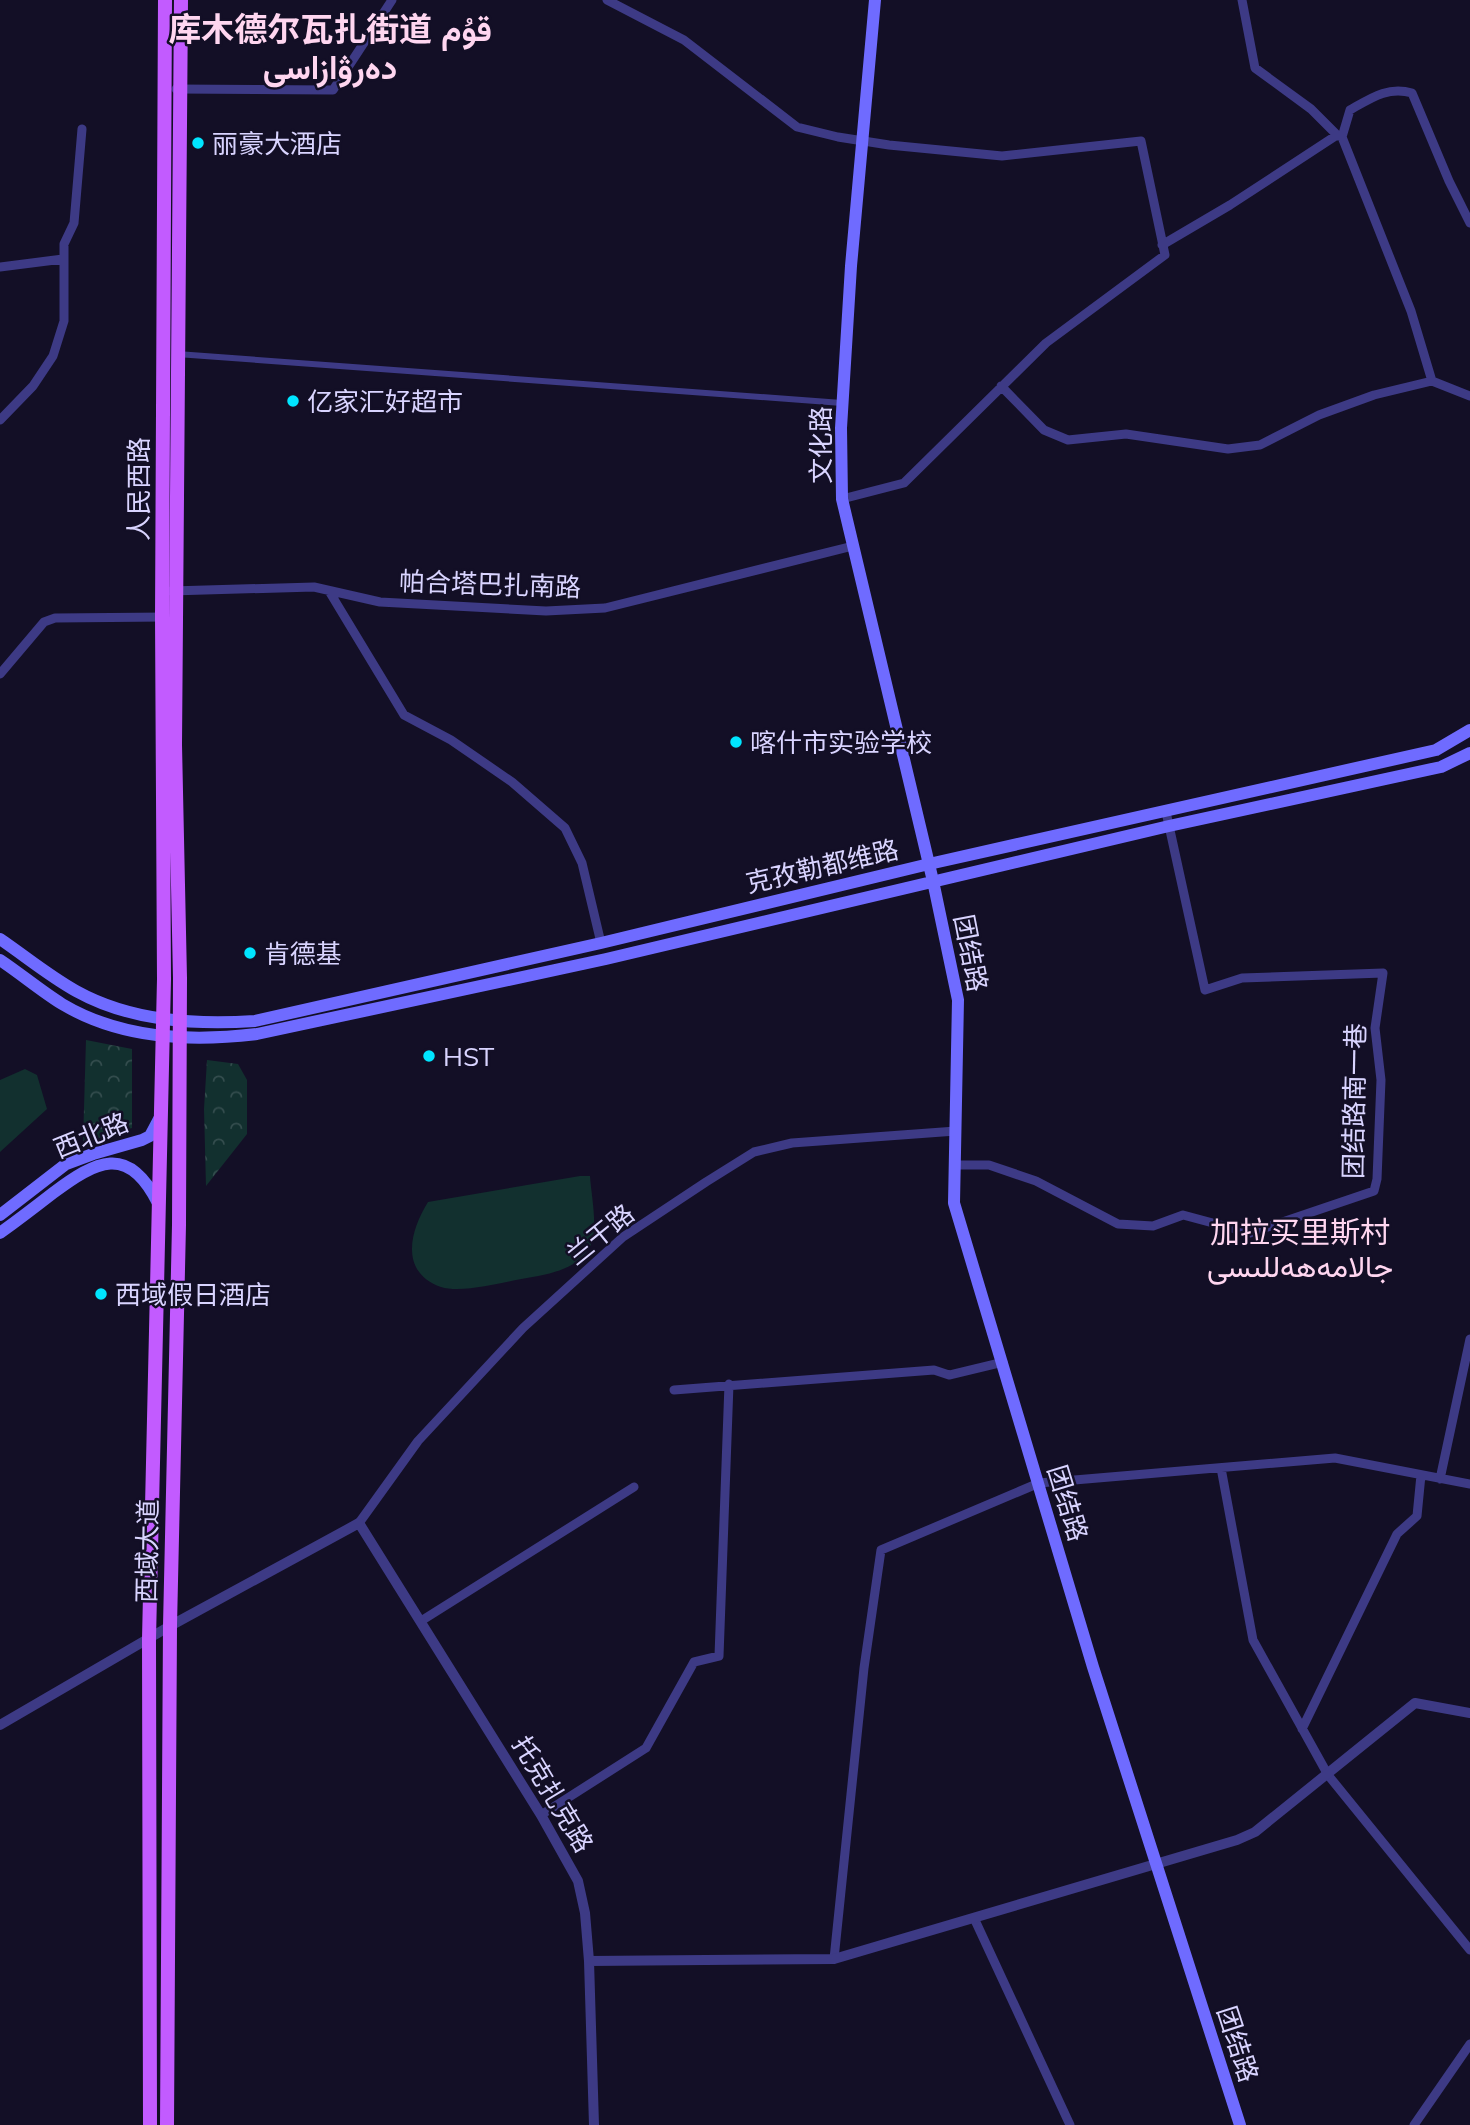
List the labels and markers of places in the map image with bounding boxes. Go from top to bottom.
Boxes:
place label: 丽豪大酒店 [212,127,342,160]
marker: 丽豪大酒店 [190,135,206,151]
place label: 亿家汇好超市 [307,385,463,418]
marker: 亿家汇好超市 [285,393,301,409]
place label: 喀什市实验学校 [750,726,932,759]
marker: 喀什市实验学校 [728,734,744,750]
place label: 肯德基 [264,937,342,970]
marker: 肯德基 [242,945,258,961]
place label: HST [443,1040,495,1073]
marker: HST [421,1048,437,1064]
place label: 西域假日酒店 [115,1278,271,1311]
marker: 西域假日酒店 [93,1286,109,1302]

